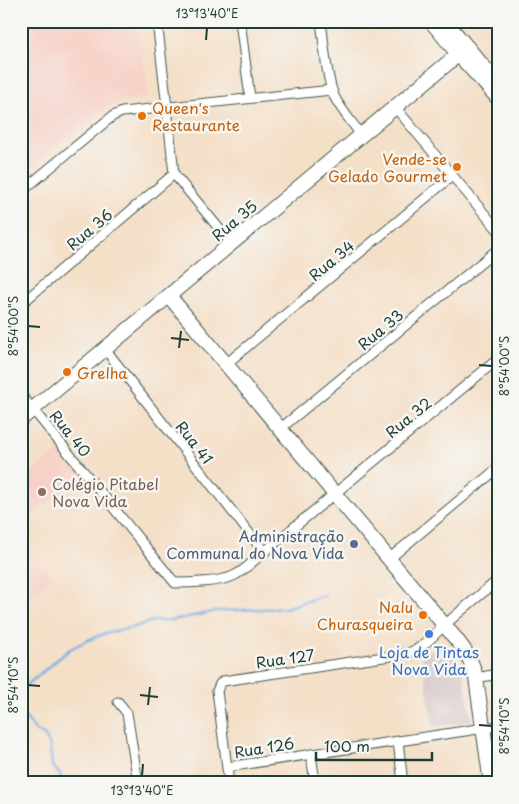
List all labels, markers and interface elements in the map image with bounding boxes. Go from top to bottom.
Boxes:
text: 13°13'40"E [175,4,239,22]
place label: Queen's Restaurante [152,96,240,136]
marker: Queen's Restaurante [136,110,148,122]
place label: Vende-se Gelado Gourmet [328,147,447,187]
marker: Vende-se Gelado Gourmet [451,161,463,173]
street label: Rua 35 [206,194,262,246]
street label: Rua 36 [61,203,117,255]
street label: Rua 34 [303,234,359,286]
text: 8°54'00"S [4,296,22,356]
street label: Rua 33 [352,303,408,355]
text: 8°54'00"S [495,336,513,396]
place label: Grelha [77,361,128,384]
marker: Grelha [61,366,73,378]
street label: Rua 32 [380,391,436,443]
street label: Rua 40 [45,405,97,461]
street label: Rua 41 [171,416,219,468]
place label: Colégio Pitabel Nova Vida [52,472,159,512]
marker: Colégio Pitabel Nova Vida [36,486,48,498]
place label: Administração Communal do Nova Vida [166,524,344,564]
marker: Administração Communal do Nova Vida [348,538,360,550]
place label: Nalu Churasqueira [317,595,414,635]
marker: Nalu Churasqueira [417,609,429,621]
marker: Loja de Tintas Nova Vida [423,628,435,640]
place label: Loja de Tintas Nova Vida [379,640,479,680]
street label: Rua 127 [254,642,316,673]
text: 8°54'10"S [4,656,22,714]
text: 8°54'10"S [495,697,513,755]
scale bar [316,729,433,761]
street label: Rua 126 [232,731,296,763]
text: 100 m [324,734,370,757]
text: 13°13'40"E [110,781,174,799]

